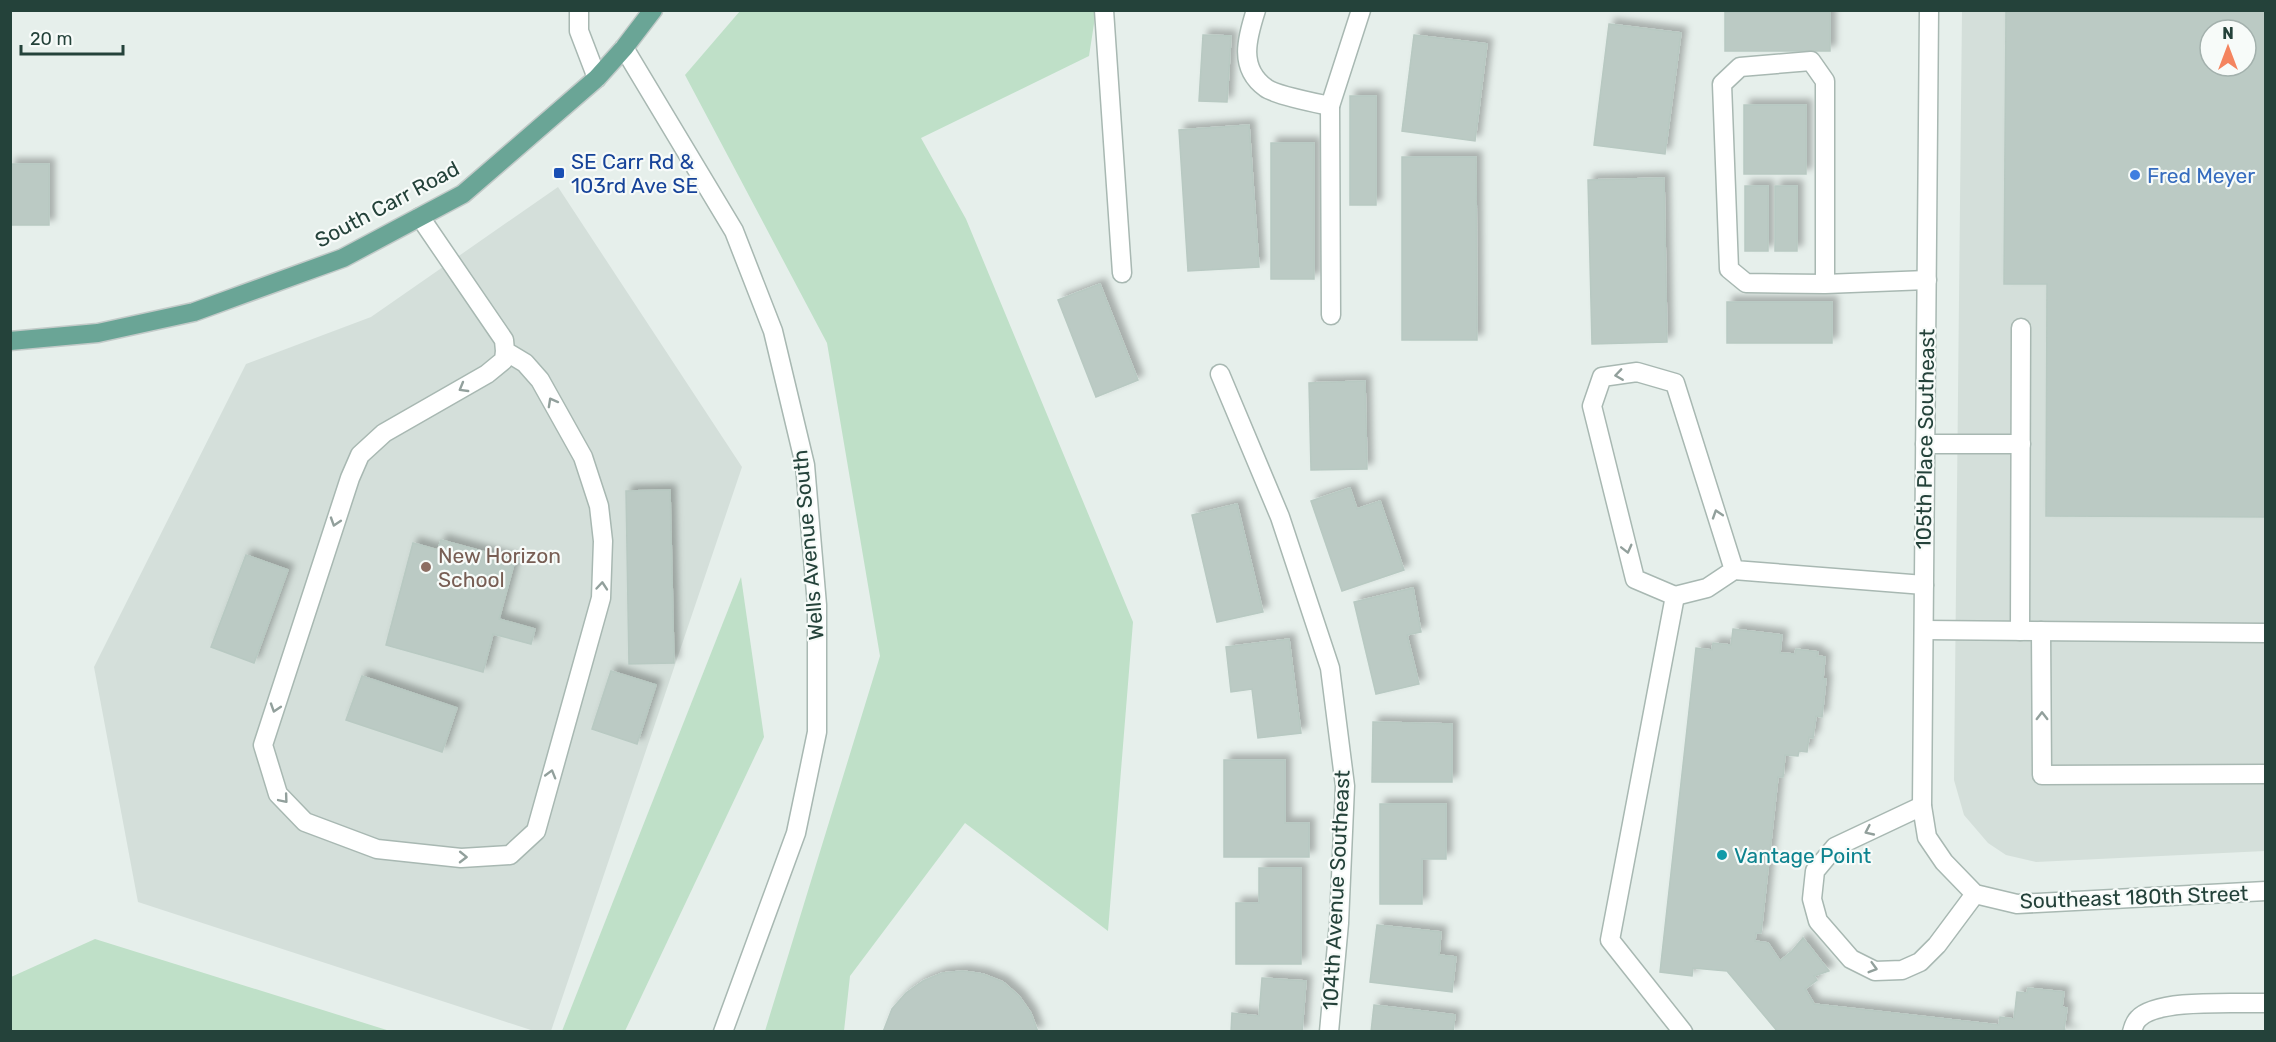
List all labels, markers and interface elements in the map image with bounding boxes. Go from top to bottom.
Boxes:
scale bar [21,18,123,56]
north arrow [2198,18,2258,78]
text: N [2222,24,2234,43]
text: 20 m [30,28,72,50]
place label: SE Carr Rd & 103rd Ave SE [571,149,698,198]
street label: South Carr Road [311,155,463,253]
place label: Fred Meyer [2147,163,2255,188]
marker: SE Carr Rd & 103rd Ave SE [552,166,566,180]
marker: Fred Meyer [2128,168,2142,182]
street label: 105th Place Southeast [1911,328,1939,550]
one-way arrow [1615,368,1624,380]
one-way arrow [459,381,469,392]
one-way arrow [548,398,559,408]
street label: Wells Avenue South [787,449,829,641]
one-way arrow [1711,509,1724,520]
one-way arrow [330,516,343,527]
place label: New Horizon School [438,543,561,592]
one-way arrow [1620,544,1633,554]
marker: New Horizon School [419,560,433,574]
one-way arrow [595,582,608,591]
one-way arrow [270,702,282,713]
one-way arrow [2036,712,2048,721]
street label: 104th Avenue Southeast [1317,769,1355,1011]
one-way arrow [544,770,557,780]
one-way arrow [276,792,287,803]
one-way arrow [1865,823,1876,835]
place label: Vantage Point [1734,843,1871,868]
marker: Vantage Point [1715,848,1729,862]
one-way arrow [458,851,467,863]
street label: Southeast 180th Street [2019,881,2249,913]
one-way arrow [1867,961,1878,973]

